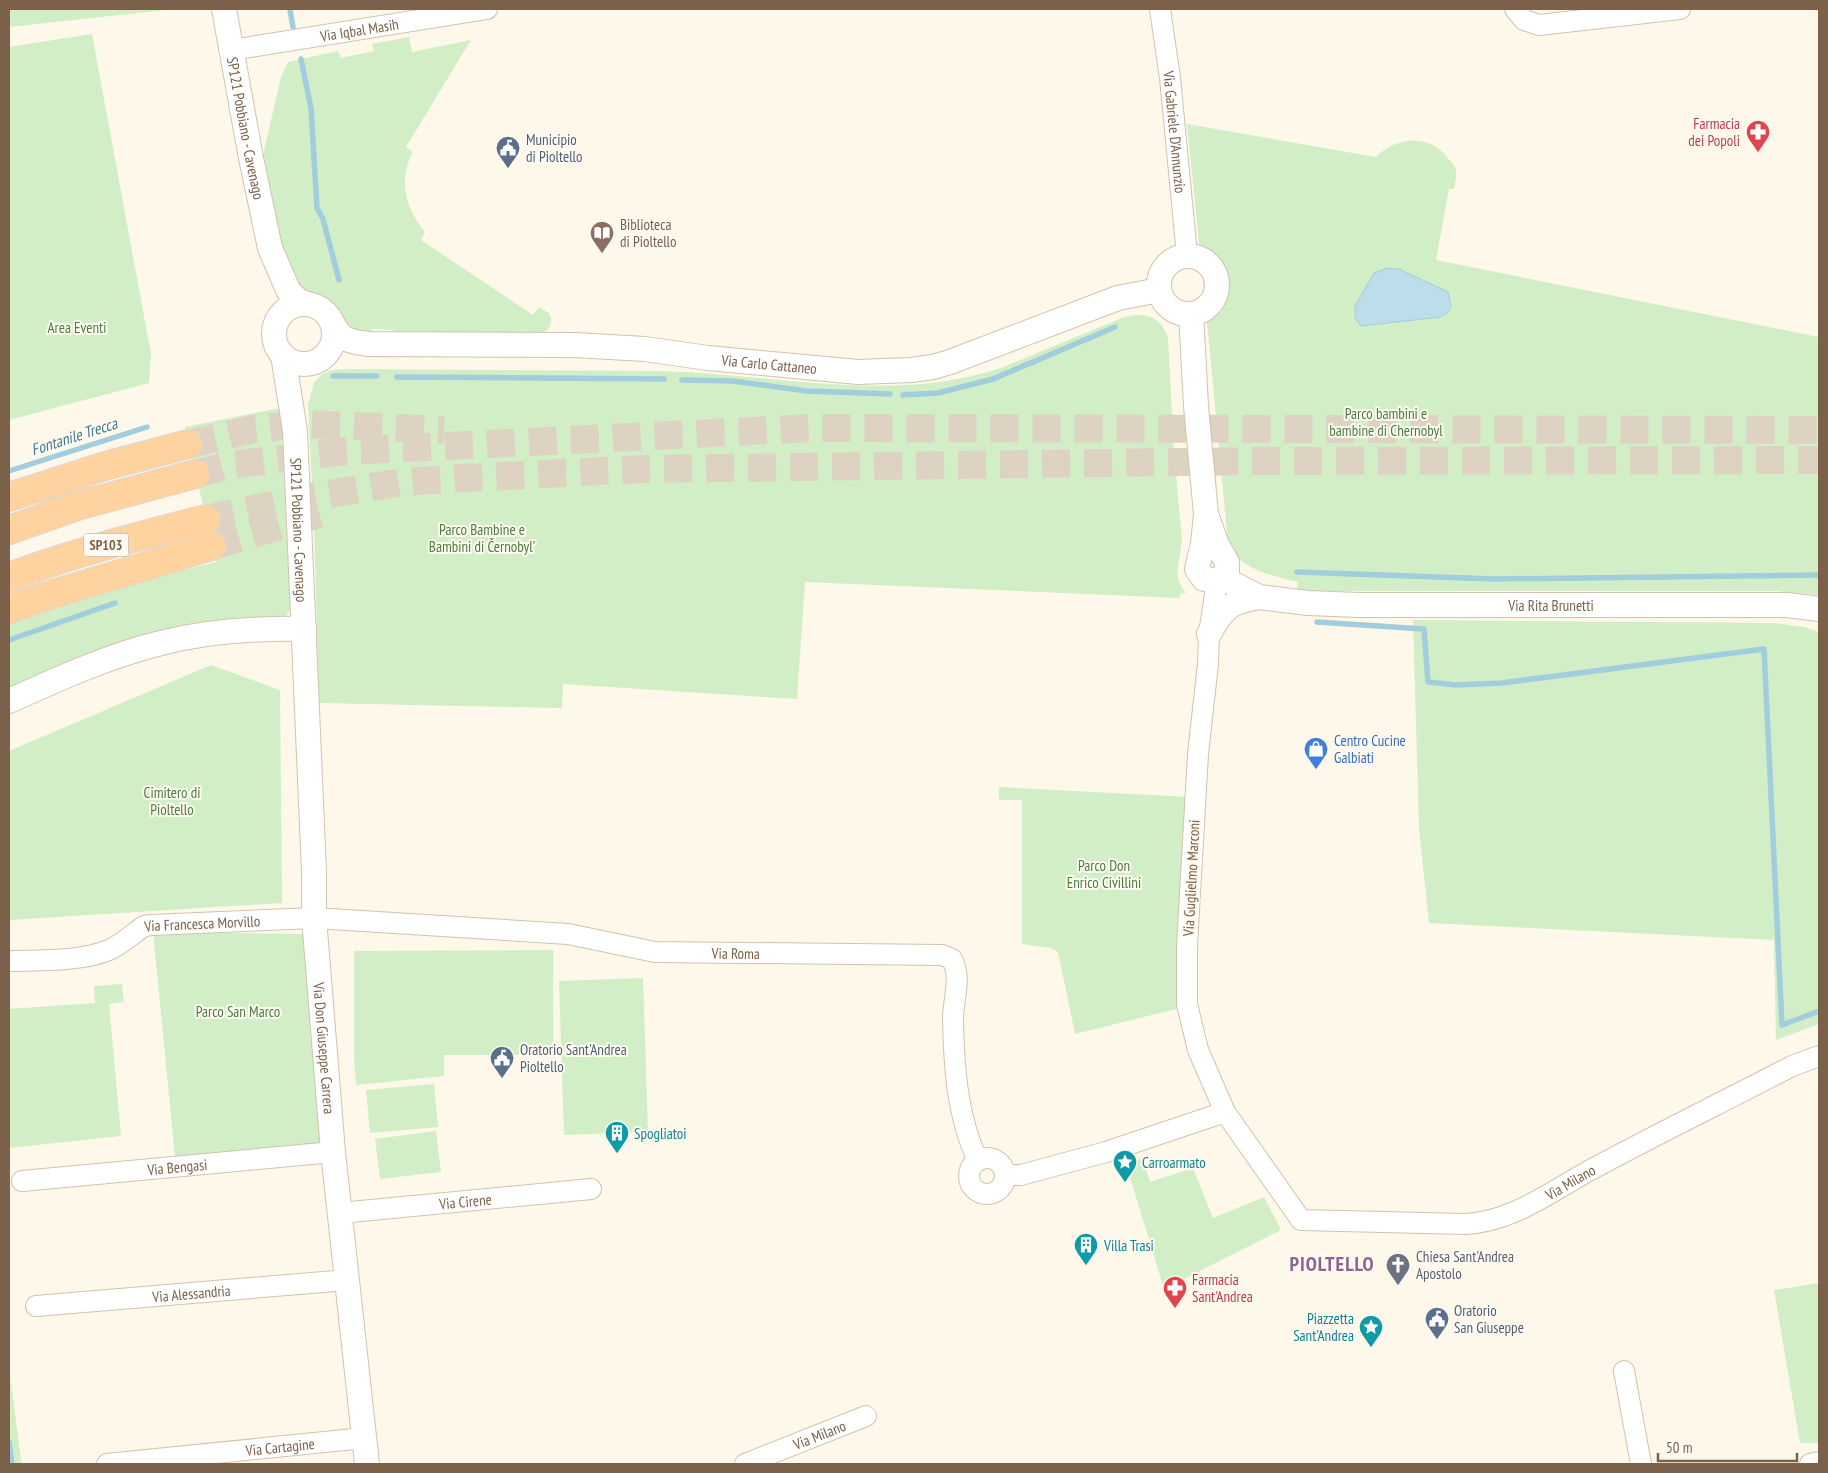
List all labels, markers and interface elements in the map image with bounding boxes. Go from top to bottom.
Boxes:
street label: Via Iqbal Masih [318,14,400,45]
street label: SP121 Pobbiano - Cavenago [223,55,269,201]
street label: Via Gabriele D'Annunzio [1159,68,1191,194]
place label: Farmacia dei Popoli [1688,114,1740,150]
pharmacy icon: Farmacia dei Popoli [1745,119,1771,153]
place label: Municipio di Pioltello [526,130,583,166]
public building icon: Municipio di Pioltello [495,135,521,169]
place label: Biblioteca di Pioltello [620,215,677,251]
library icon: Biblioteca di Pioltello [589,220,615,254]
park label: Area Eventi [48,318,107,337]
street label: Via Carlo Cattaneo [720,350,818,378]
park label: Parco bambini e bambine di Chernobyl [1329,404,1443,440]
water label: Fontanile Trecca [28,412,121,459]
street label: SP121 Pobbiano - Cavenago [287,457,312,603]
park label: Parco Bambine e Bambini di Černobyl’ [429,520,535,556]
road number: SP103 [84,534,128,556]
street label: Via Rita Brunetti [1507,596,1594,615]
place label: Centro Cucine Galbiati [1334,731,1406,767]
shop icon: Centro Cucine Galbiati [1303,736,1329,770]
park label: Cimitero di Pioltello [144,783,200,819]
street label: Via Guglielmo Marconi [1178,819,1204,938]
park label: Parco Don Enrico Civillini [1067,856,1141,892]
street label: Via Francesca Morvillo [142,911,261,936]
street label: Via Roma [710,943,760,963]
street label: Via Don Giuseppe Carrera [310,981,339,1115]
park label: Parco San Marco [196,1002,280,1021]
place label: Oratorio Sant'Andrea Pioltello [520,1040,627,1076]
public building icon: Oratorio Sant'Andrea Pioltello [489,1045,515,1079]
building icon: Spogliatoi [604,1120,630,1154]
place label: Spogliatoi [634,1124,686,1143]
place icon: Carroarmato [1112,1149,1138,1183]
place label: Carroarmato [1142,1153,1206,1172]
street label: Via Bengasi [146,1154,208,1179]
street label: Via Milano [1541,1160,1598,1204]
street label: Via Cirene [437,1189,493,1213]
building icon: Villa Trasi [1073,1232,1099,1266]
place label: Villa Trasi [1103,1236,1154,1255]
place label: Chiesa Sant'Andrea Apostolo [1416,1247,1514,1283]
district label: PIOLTELLO [1289,1251,1375,1277]
church icon: Chiesa Sant'Andrea Apostolo [1385,1252,1411,1286]
place label: Farmacia Sant'Andrea [1192,1270,1253,1306]
pharmacy icon: Farmacia Sant'Andrea [1162,1275,1188,1309]
street label: Via Alessandria [151,1280,231,1306]
place label: Oratorio San Giuseppe [1454,1301,1524,1337]
public building icon: Oratorio San Giuseppe [1424,1306,1450,1340]
place label: Piazzetta Sant'Andrea [1293,1309,1354,1345]
place icon: Piazzetta Sant'Andrea [1358,1314,1384,1348]
street label: Via Milano [789,1416,848,1454]
scale bar [1658,1430,1797,1462]
street label: Via Cartagine [244,1434,316,1460]
text: 50 m [1666,1438,1692,1457]

